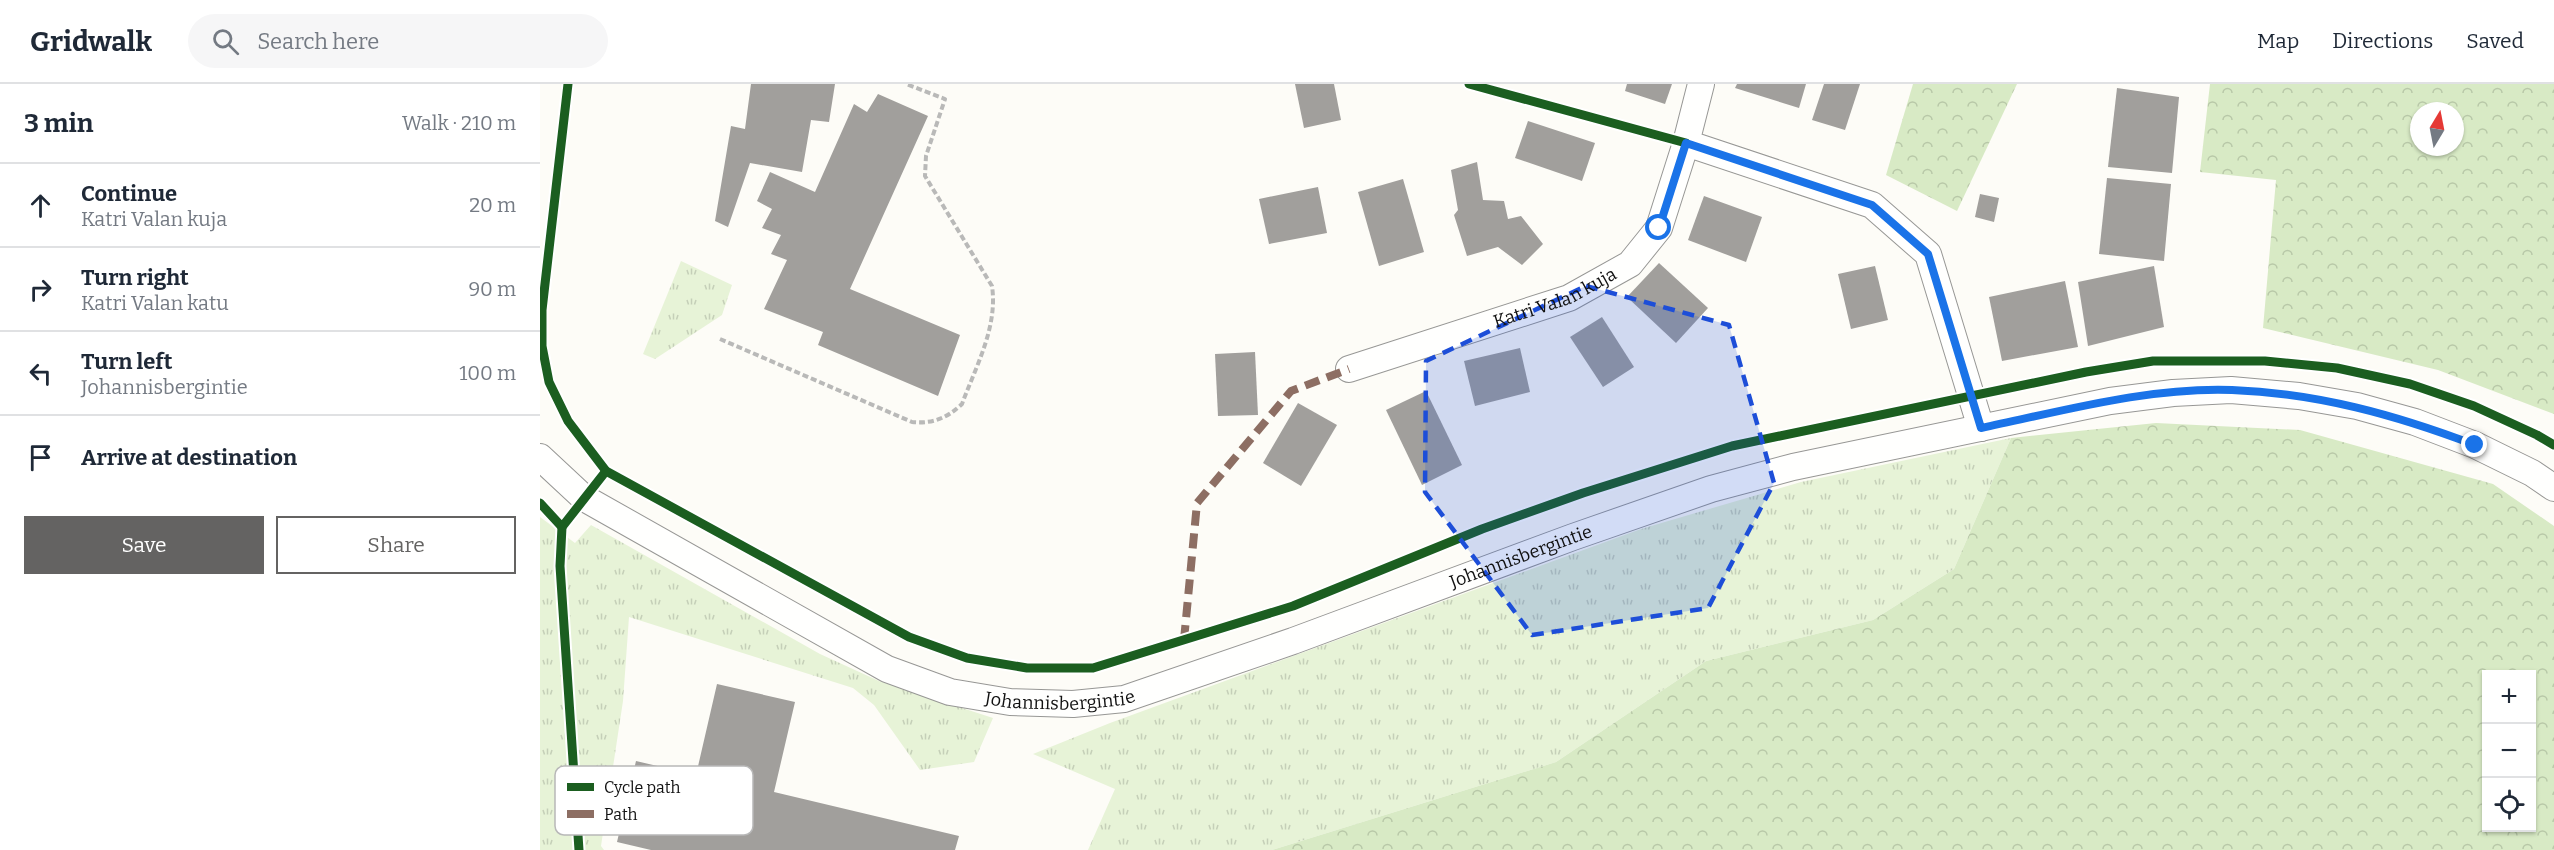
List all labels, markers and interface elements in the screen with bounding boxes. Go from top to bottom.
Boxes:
search box [188,14,608,68]
text: Gridwalk [30,25,152,58]
icon: search [209,25,242,58]
text: Search here [257,28,379,55]
text: Map [2257,28,2299,54]
text: Directions [2332,28,2433,54]
text: Saved [2466,28,2524,54]
north arrow [2410,102,2464,156]
text: 3 min [24,108,93,139]
text: Walk · 210 m [402,111,516,135]
text: Continue [81,180,177,207]
icon: ahead [24,189,57,222]
text: 20 m [469,193,516,217]
text: Katri Valan kuja [81,207,227,231]
route start [1645,214,1671,240]
street label: Katri Valan kuja [1490,263,1620,333]
text: Turn right [81,264,189,291]
icon: right [24,273,57,306]
text: 90 m [468,277,516,301]
text: Katri Valan katu [81,291,229,315]
text: Turn left [81,348,173,375]
icon: left [24,357,57,390]
text: 100 m [459,361,516,385]
text: Johannisbergintie [81,375,248,399]
route end [2461,431,2487,457]
icon: arrive [24,441,57,474]
text: Arrive at destination [81,444,297,471]
button: Save [24,516,264,574]
button: Share [276,516,516,574]
street label: Johannisbergintie [1446,520,1595,593]
map controls [2482,670,2536,832]
button: + [2482,670,2536,724]
street label: Johannisbergintie [982,685,1138,715]
button: − [2482,724,2536,778]
legend [555,766,753,835]
text: Cycle path [604,778,680,797]
button: locate [2482,778,2536,832]
text: Path [604,805,638,824]

